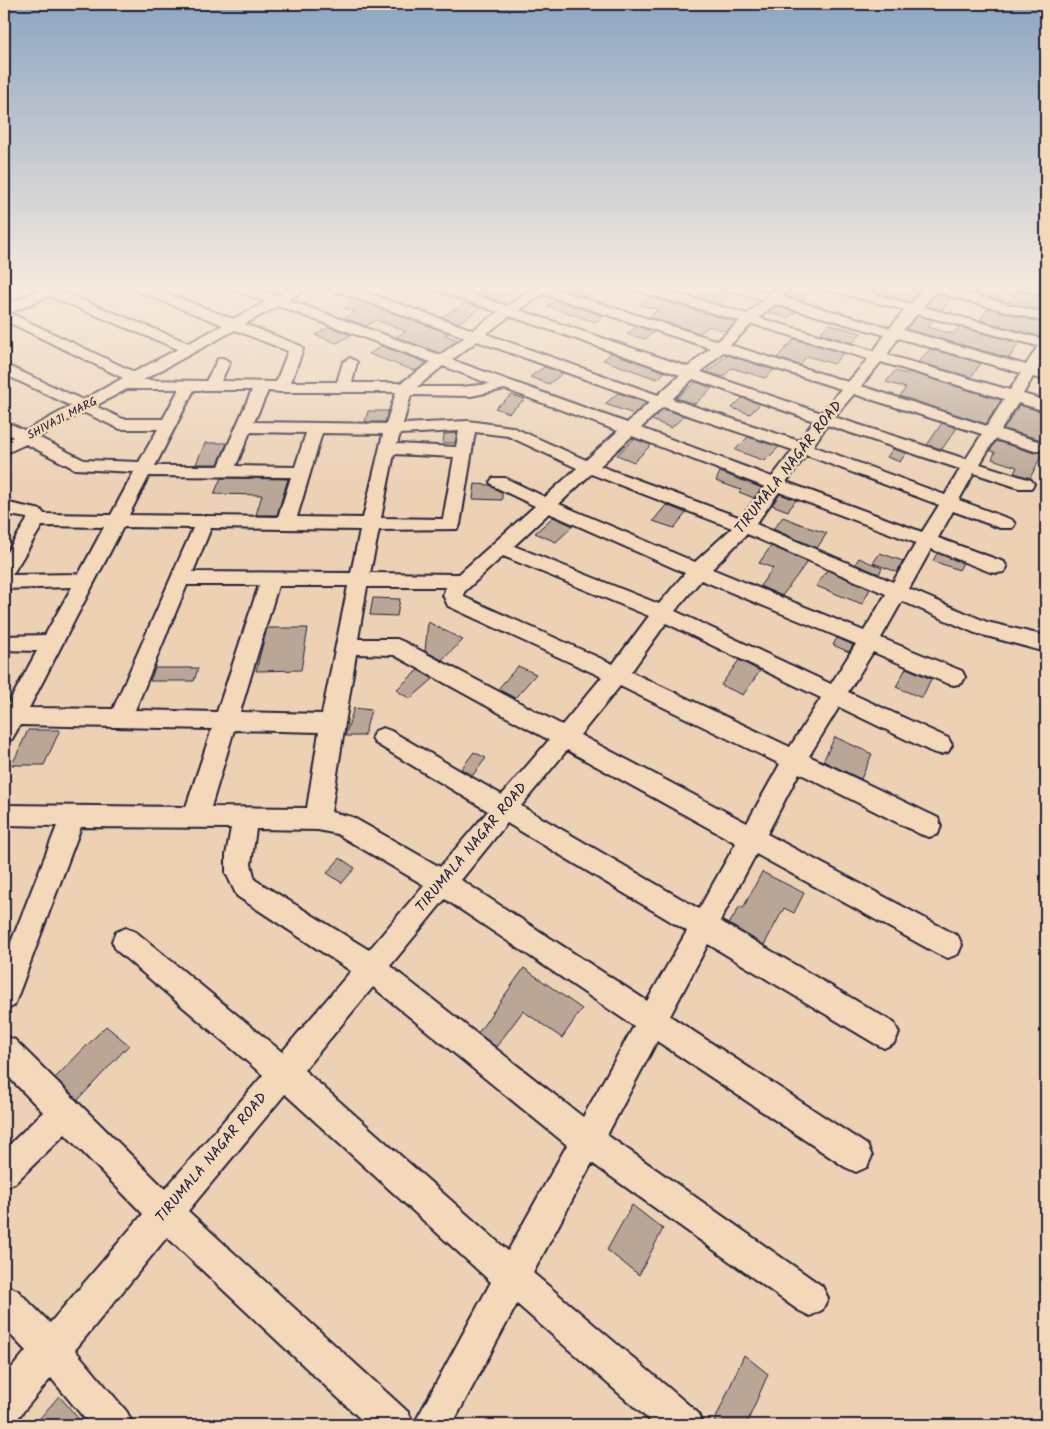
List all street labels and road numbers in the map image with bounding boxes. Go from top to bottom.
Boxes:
street label: SHIVAJI MARG [24,392,101,445]
street label: TIRUMALA NAGAR ROAD [729,395,849,540]
street label: TIRUMALA NAGAR ROAD [410,777,534,918]
street label: TIRUMALA NAGAR ROAD [150,1087,274,1228]

